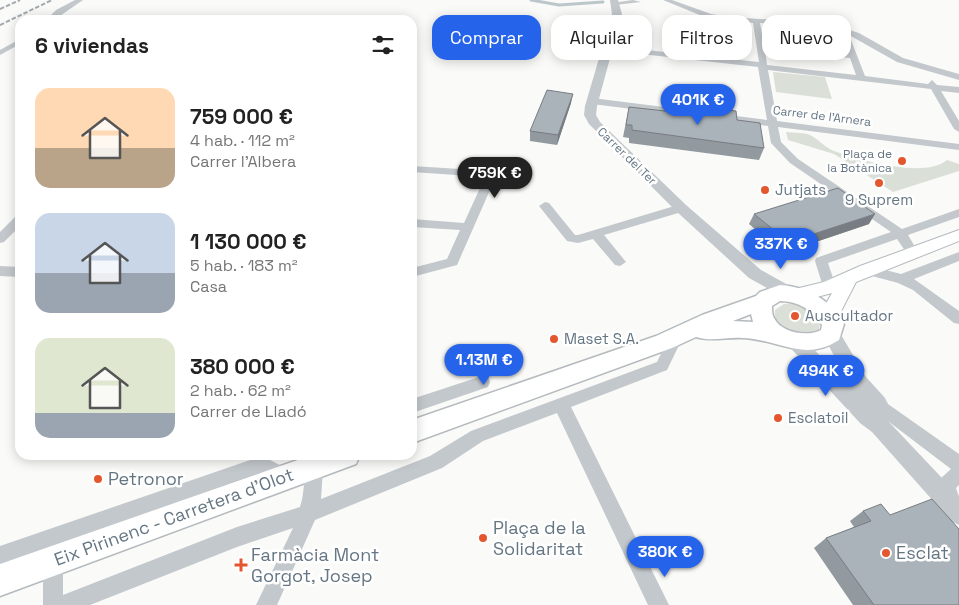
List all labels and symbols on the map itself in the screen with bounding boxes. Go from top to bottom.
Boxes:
pin: 401K € [657,84,739,126]
street label: Carrer de l'Arnera [772,102,872,130]
street label: Carrer del Ter [594,124,660,189]
place label: Plaça de la Botànica [827,146,892,176]
marker: Plaça de la Botànica [896,155,908,167]
pin: 759K € [454,156,536,199]
marker: 9 Suprem [873,177,885,189]
place label: Jutjats [775,180,826,199]
marker: Jutjats [759,184,771,196]
place label: 9 Suprem [845,190,913,209]
pin: 337K € [740,228,822,270]
place label: Auscultador [805,306,894,325]
marker: Auscultador [789,310,801,322]
place label: Maset S.A. [564,329,639,348]
marker: Maset S.A. [548,333,560,345]
pin: 1.13M € [438,344,530,386]
pin: 494K € [785,354,867,397]
place label: Esclatoil [788,408,848,427]
marker: Esclatoil [772,412,784,424]
street label: Eix Pirinenc - Carretera d'Olot [51,462,297,571]
place label: Petronor [108,467,184,490]
marker: Petronor [92,473,104,485]
place label: Plaça de la Solidaritat [493,516,586,560]
marker: Plaça de la Solidaritat [477,532,489,544]
pin: 380K € [624,536,706,578]
place label: Esclat [896,541,949,564]
place label: Farmàcia Mont Gorgot, Josep [251,543,379,587]
marker: Esclat [880,547,892,559]
marker: Farmàcia Mont Gorgot, Josep [235,559,247,571]

